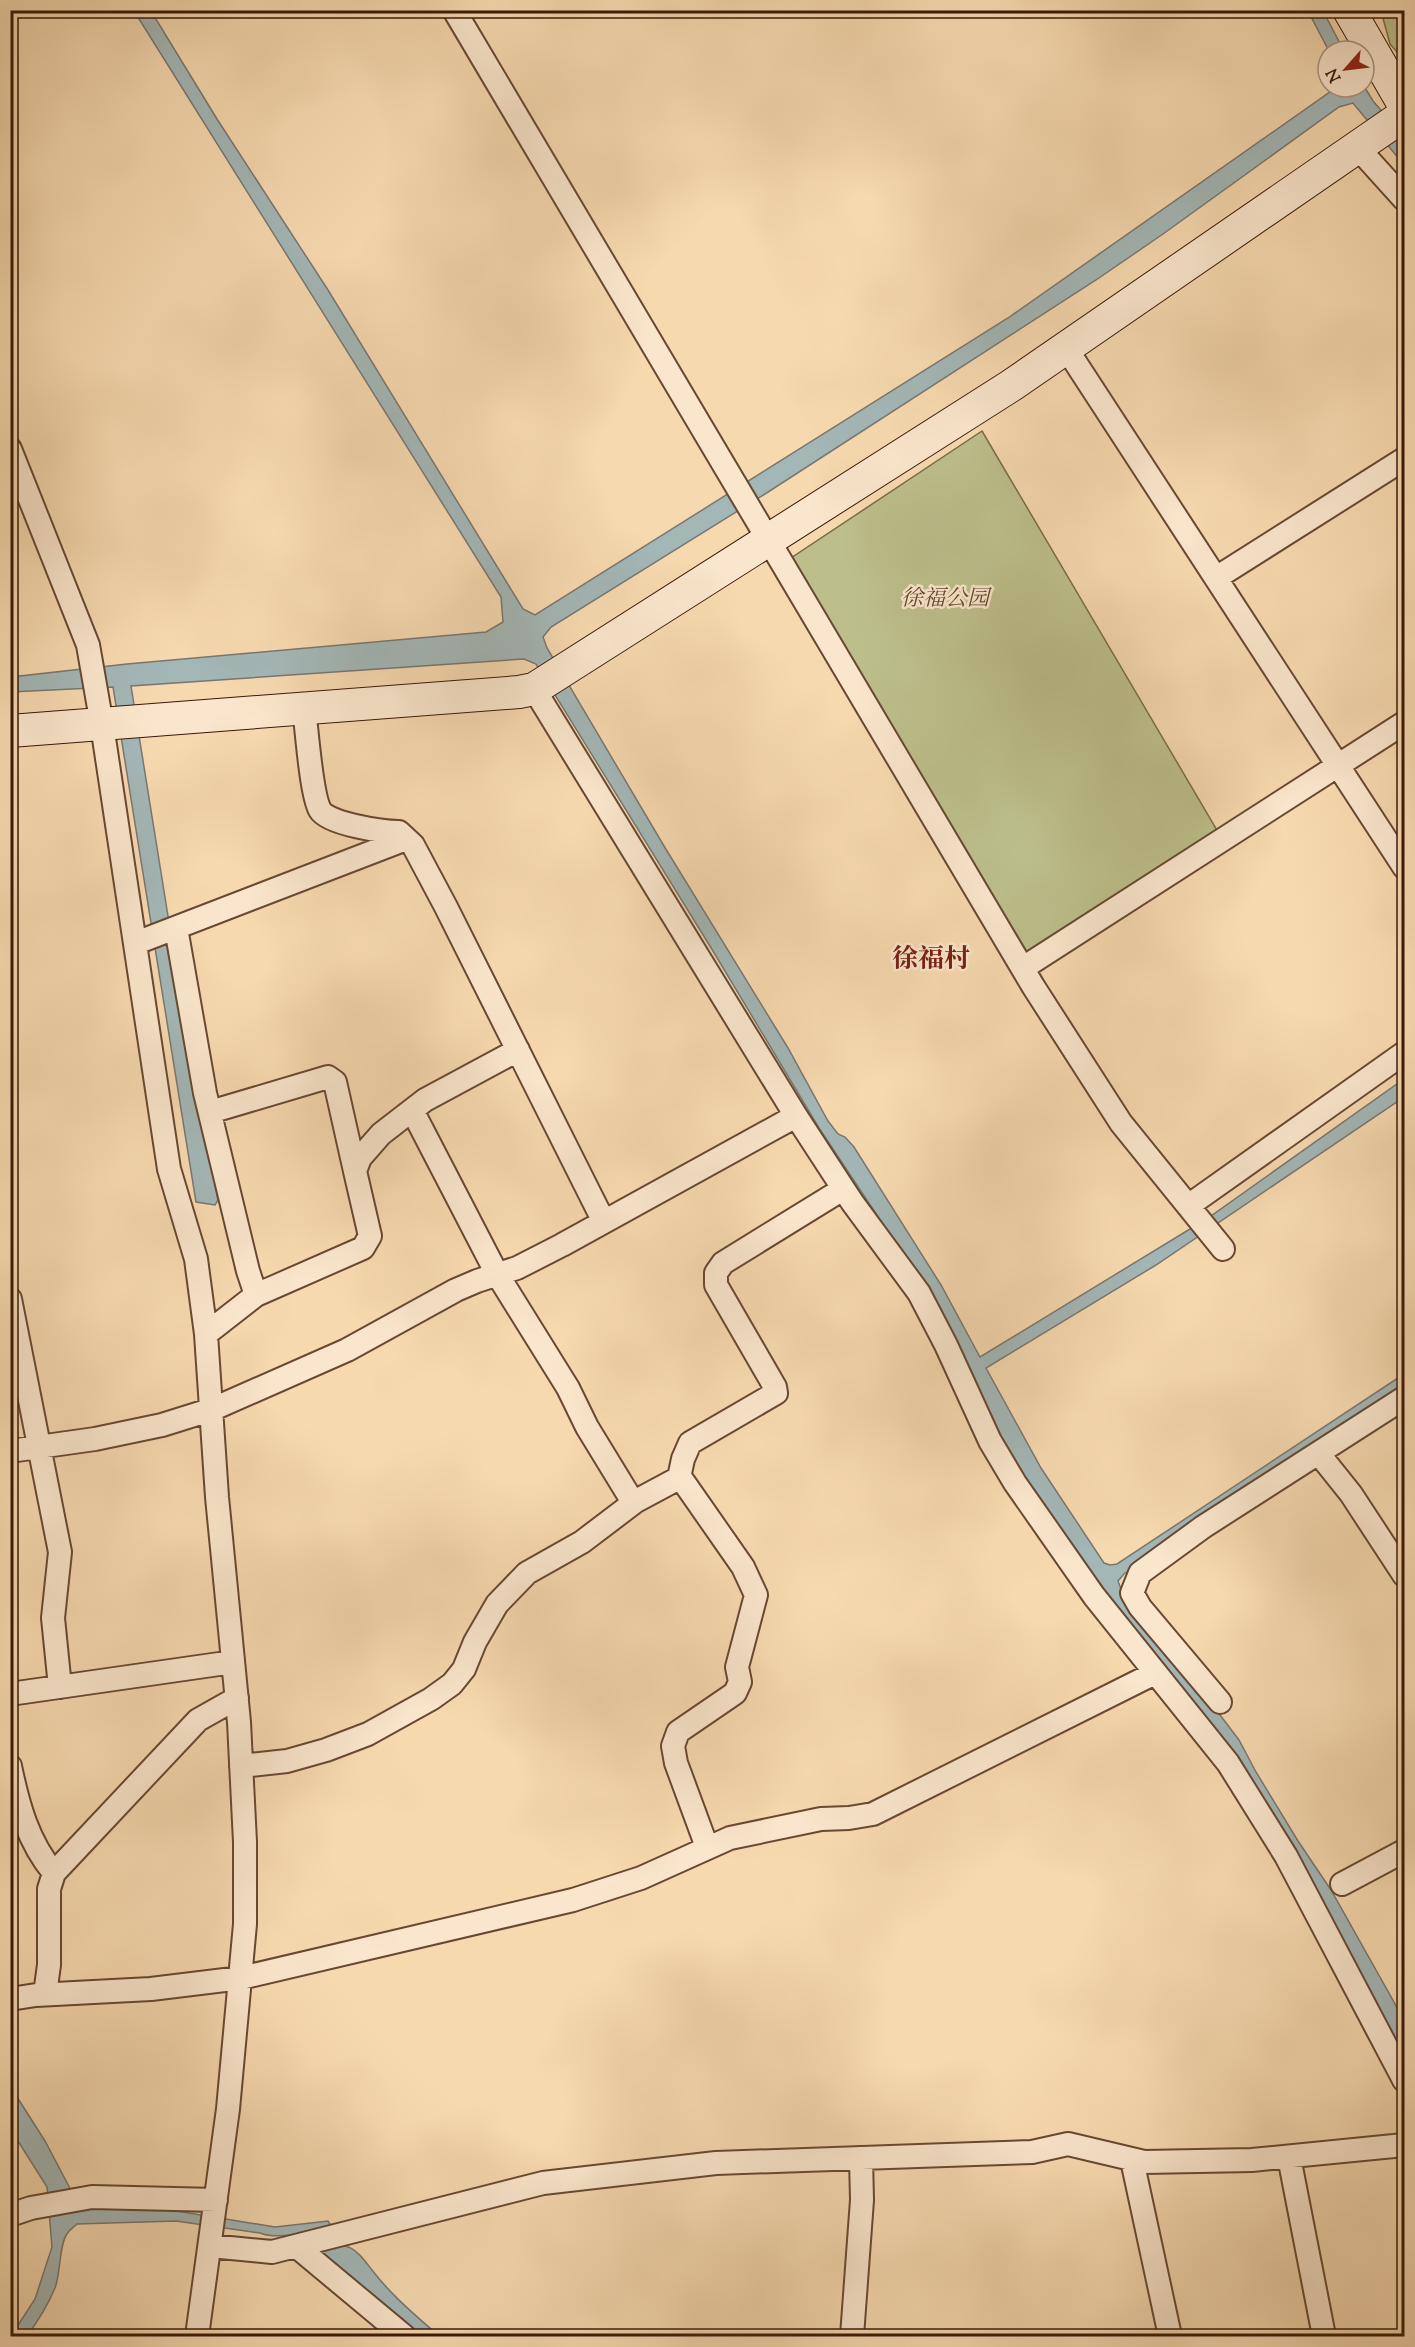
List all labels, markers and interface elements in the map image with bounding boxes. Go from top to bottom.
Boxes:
north arrow [1316,39,1376,99]
text: N [1322,64,1348,86]
park label: 徐福公园 [901,584,992,616]
district label: 徐福村 [892,942,970,979]

